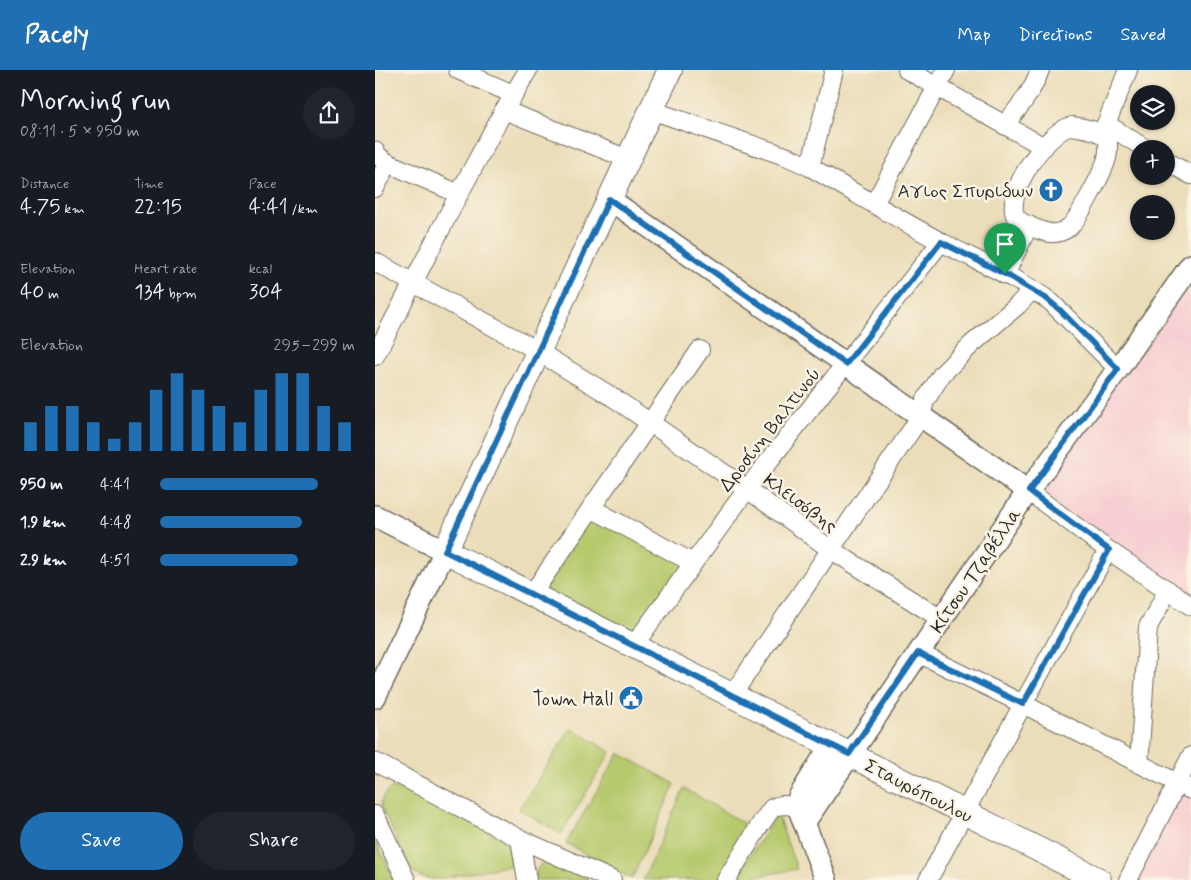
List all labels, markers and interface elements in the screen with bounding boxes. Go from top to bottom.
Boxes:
text: Pacely [25,20,89,51]
text: Map [958,23,991,47]
text: Directions [1019,23,1093,47]
text: Saved [1121,23,1166,47]
text: Morning run [20,83,171,120]
map controls [1130,85,1175,240]
button: layers [1130,85,1175,130]
button: share [303,87,355,139]
text: 08:11 · 5 × 950 m [20,121,139,142]
button: + [1130,140,1175,185]
text: Distance [20,175,69,193]
text: Time [134,175,164,193]
text: Pace [249,175,277,193]
church icon: Αγιος Σπυριδων [1038,177,1064,203]
place label: Αγιος Σπυριδων [898,179,1033,204]
text: 4.75 [20,193,61,221]
text: 22:15 [134,193,182,221]
text: 4:41 [249,193,288,221]
button: − [1130,195,1175,240]
text: km [61,200,85,218]
text: /km [288,200,318,218]
pin [984,223,1026,274]
icon: arrive [991,230,1019,258]
text: Elevation [20,260,75,278]
text: Heart rate [134,260,197,278]
text: kcal [249,260,272,278]
text: 40 [20,278,44,306]
text: 134 [134,278,165,306]
text: 304 [249,278,283,306]
text: m [44,285,59,303]
text: bpm [165,285,197,303]
text: Elevation [20,335,83,356]
text: 295–299 m [274,335,355,356]
street label: Δροσίνη Βαλτινού [714,363,827,497]
street label: Κλεισόβης [758,468,842,539]
text: 950 m [20,474,63,495]
text: 4:41 [100,474,130,495]
street label: Κίτσου Τζαβέλλα [925,503,1027,638]
text: 1.9 km [20,512,66,533]
text: 4:48 [100,512,132,533]
text: 2.9 km [20,550,67,571]
text: 4:51 [100,550,130,571]
public building icon: Town Hall [618,685,644,711]
place label: Town Hall [533,687,613,712]
street label: Σταυρόπουλου [860,753,977,829]
button: Save [20,812,183,870]
button: Share [193,812,355,870]

